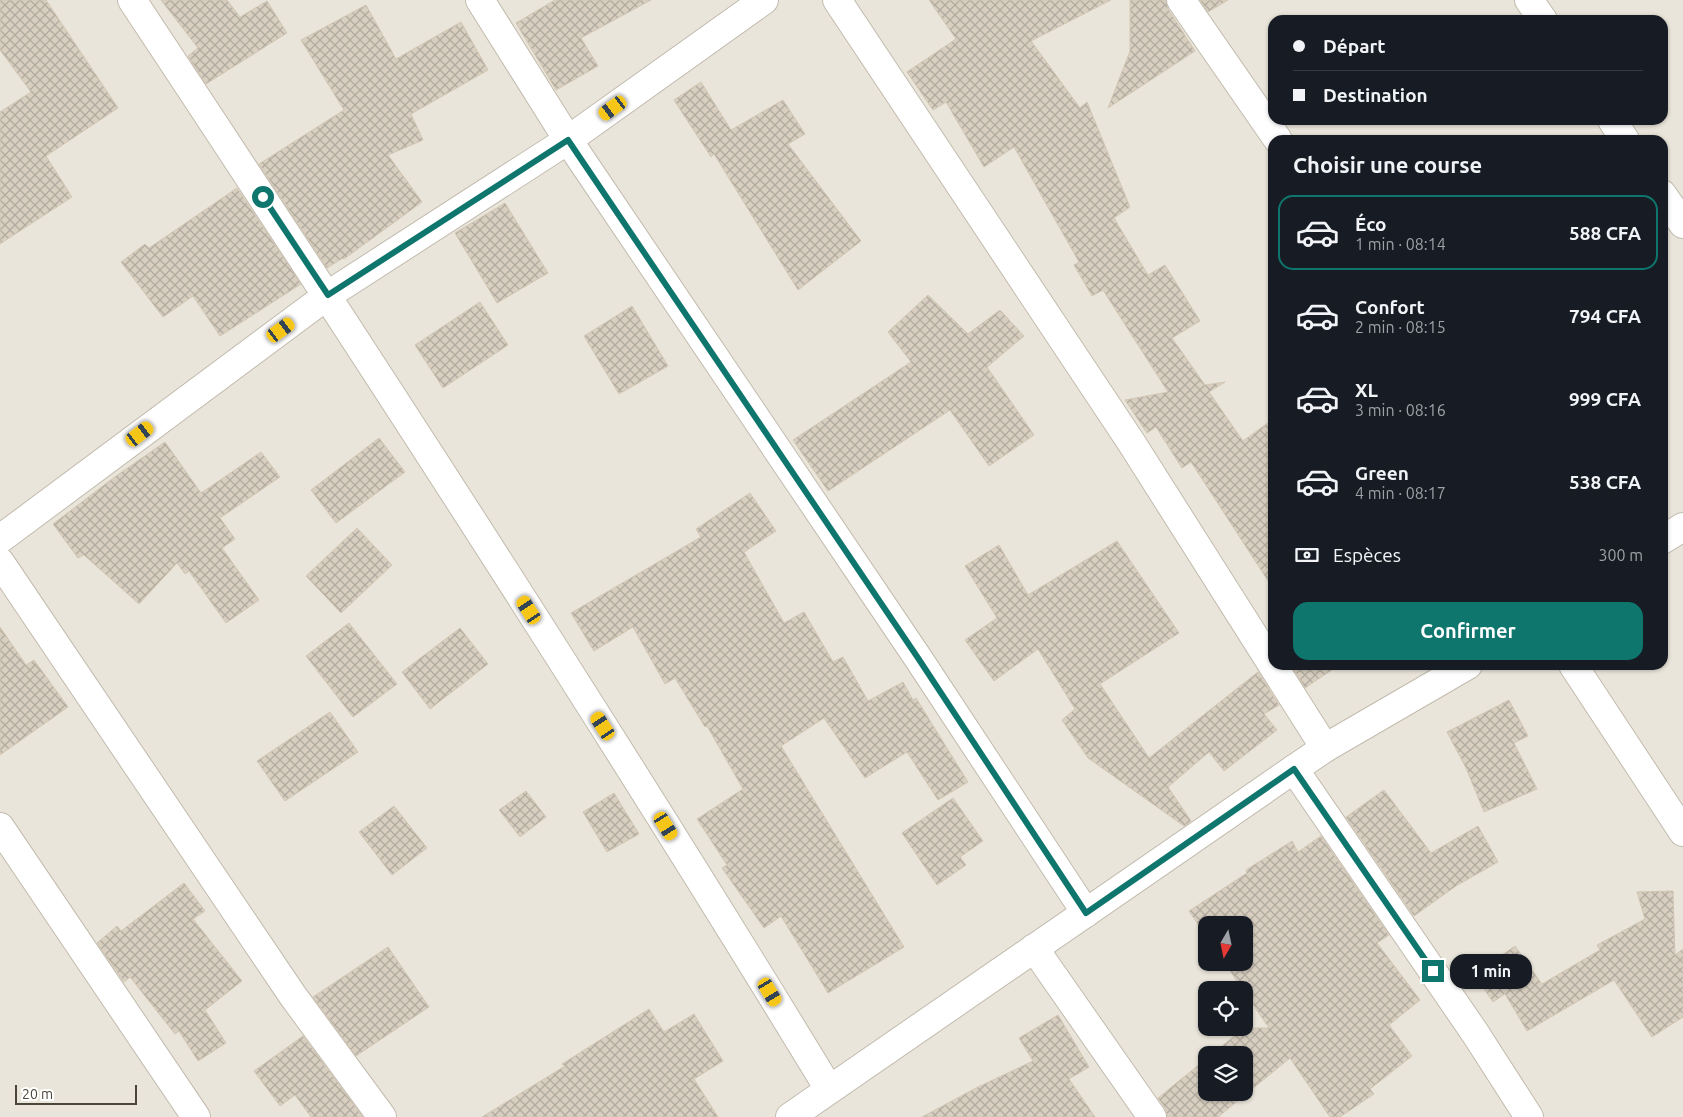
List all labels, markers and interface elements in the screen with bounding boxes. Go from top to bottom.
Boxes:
text: Départ [1323,35,1386,57]
text: Destination [1323,84,1428,106]
car [596,93,629,123]
text: Choisir une course [1293,152,1482,177]
route start [252,186,274,208]
icon: car [1295,210,1340,255]
text: Éco [1355,213,1387,235]
text: 588 CFA [1569,222,1641,244]
text: 1 min · 08:14 [1355,235,1446,253]
icon: car [1295,293,1340,338]
text: Confort [1355,296,1425,318]
text: 794 CFA [1569,305,1641,327]
car [264,315,297,345]
text: 2 min · 08:15 [1355,318,1446,336]
icon: car [1295,376,1340,421]
text: XL [1355,379,1378,401]
text: 999 CFA [1569,388,1641,410]
text: 3 min · 08:16 [1355,401,1446,419]
car [123,419,156,449]
icon: car [1295,459,1340,504]
text: Green [1355,462,1409,484]
text: 538 CFA [1569,471,1641,493]
text: 4 min · 08:17 [1355,484,1446,502]
icon: cash [1293,541,1321,569]
text: Espèces [1333,544,1401,566]
text: 300 m [1598,546,1643,564]
car [514,593,543,627]
button: Confirmer [1293,602,1643,660]
car [588,709,617,743]
car [651,809,680,843]
north arrow [1198,916,1252,971]
map controls [1198,916,1253,1101]
callout: 1 min [1450,954,1533,988]
route end [1422,960,1444,982]
text: 1 min [1471,962,1511,980]
car [755,975,784,1009]
button: locate [1198,981,1253,1036]
button: layers [1198,1046,1253,1101]
scale bar [15,1082,138,1105]
text: 20 m [22,1086,53,1102]

